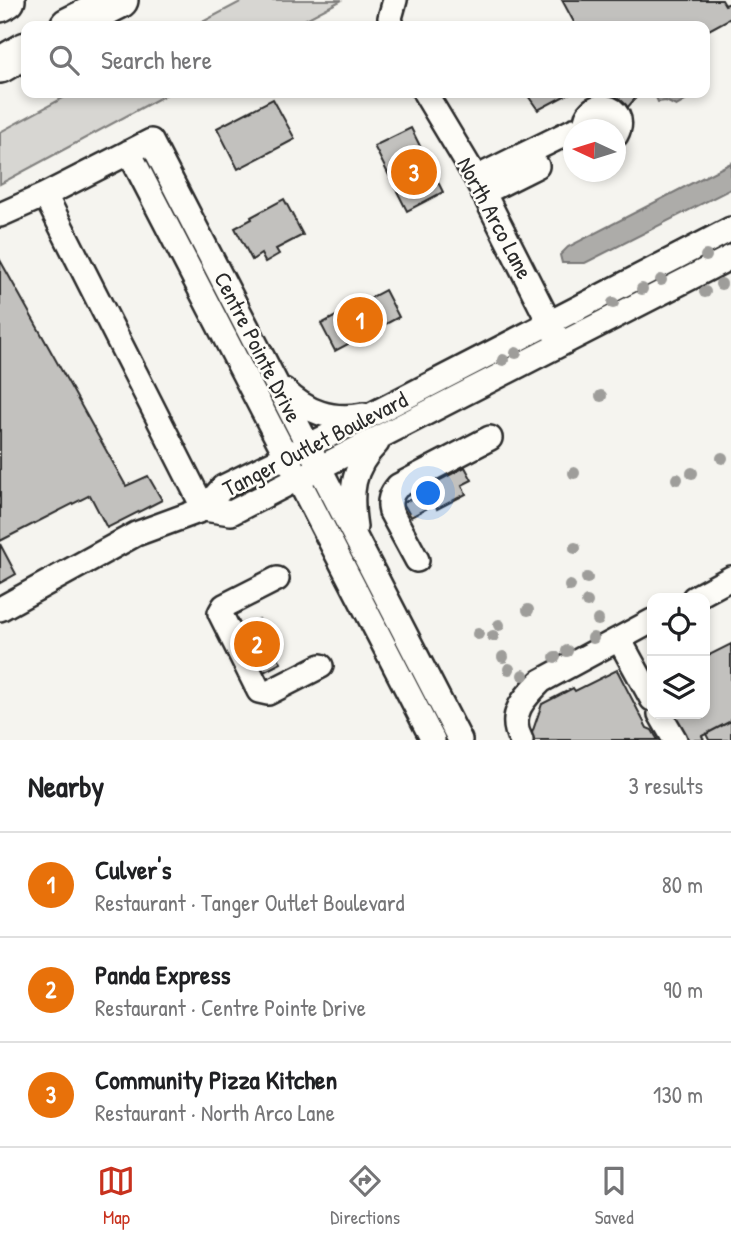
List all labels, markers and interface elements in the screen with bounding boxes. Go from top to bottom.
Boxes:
search box [21,21,710,98]
icon: search [45,41,83,79]
text: Search here [101,42,212,77]
north arrow [563,119,626,182]
pin: 3 [391,146,437,198]
street label: North Arco Lane [450,151,541,284]
street label: Centre Pointe Drive [207,266,310,427]
pin: 1 [337,294,383,346]
street label: Tanger Outlet Boulevard [217,384,413,504]
your location [411,476,445,510]
map controls [647,593,710,719]
button: locate [647,593,710,656]
pin: 2 [234,618,280,670]
button: layers [647,656,710,719]
text: Nearby [28,766,104,806]
text: 3 results [628,770,703,801]
text: Culver's [95,852,172,887]
text: 1 [47,869,55,900]
text: 80 m [662,869,703,900]
text: Restaurant · Tanger Outlet Boulevard [95,887,404,918]
text: Panda Express [95,957,230,992]
text: 2 [46,974,56,1005]
text: 90 m [663,974,703,1005]
text: Restaurant · Centre Pointe Drive [95,992,366,1023]
text: Community Pizza Kitchen [95,1062,337,1097]
text: 3 [46,1079,56,1110]
text: 130 m [653,1079,703,1110]
text: Restaurant · North Arco Lane [95,1097,335,1128]
tab: Map [97,1162,135,1230]
tab: Directions [330,1162,400,1230]
tab: Saved [595,1162,634,1230]

